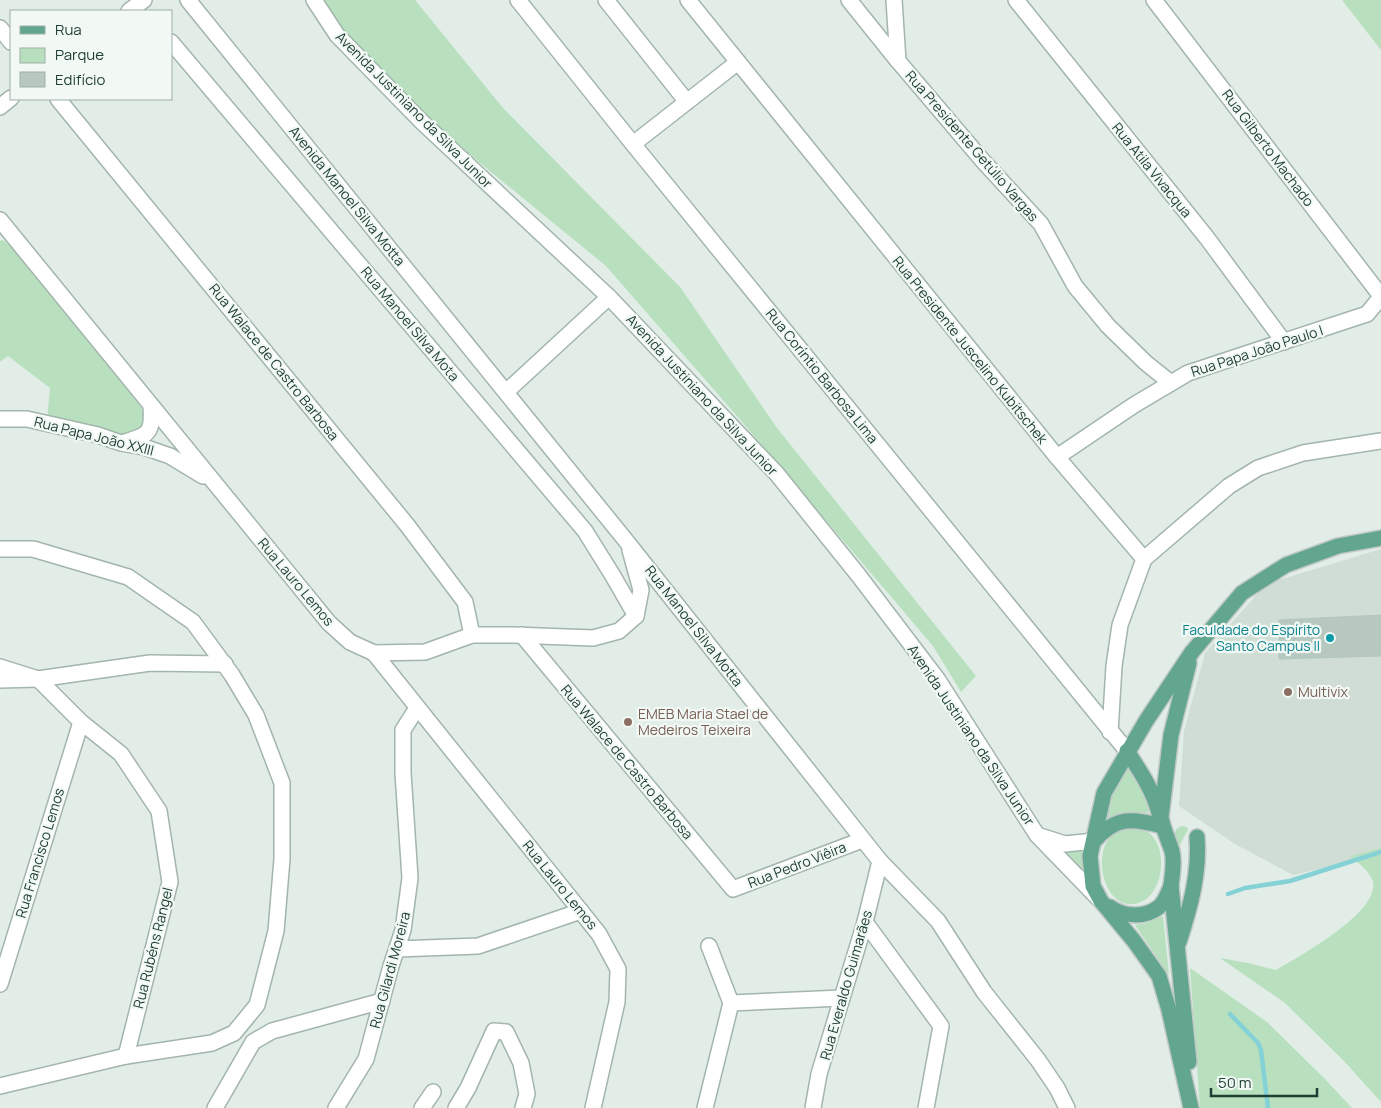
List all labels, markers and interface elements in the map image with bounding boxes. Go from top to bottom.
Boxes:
legend [10,10,172,100]
text: Rua [55,19,82,40]
street label: Avenida Justiniano da Silva Junior [332,27,497,192]
text: Parque [55,44,104,65]
street label: Rua Presidente Getúlio Vargas [902,66,1043,225]
text: Edifício [55,69,106,90]
street label: Rua Gilberto Machado [1218,85,1319,210]
street label: Rua Atila Vivacqua [1108,118,1197,221]
street label: Avenida Manoel Silva Motta [285,122,410,269]
street label: Rua Presidente Juscelino Kubitschek [889,252,1053,448]
street label: Rua Manoel Silva Mota [357,262,464,385]
street label: Rua Walace de Castro Barbosa [205,279,344,444]
street label: Rua Coríntio Barbosa Lima [762,304,883,447]
street label: Avenida Justiniano da Silva Junior [622,310,782,480]
street label: Rua Papa João Paulo I [1188,320,1325,381]
street label: Rua Papa João XXIII [32,411,156,460]
street label: Rua Lauro Lemos [254,534,339,630]
street label: Rua Manoel Silva Motta [641,561,748,690]
place label: Faculdade do Espírito Santo Campus II [1183,620,1320,655]
marker: Faculdade do Espírito Santo Campus II [1324,632,1336,644]
street label: Avenida Justiniano da Silva Junior [904,641,1039,829]
street label: Rua Walace de Castro Barbosa [557,680,698,843]
place label: Multivix [1298,682,1349,701]
marker: Multivix [1282,686,1294,698]
place label: EMEB Maria Stael de Medeiros Teixeira [638,704,768,739]
marker: EMEB Maria Stael de Medeiros Teixeira [622,716,634,728]
street label: Rua Francisco Lemos [11,786,68,920]
street label: Rua Lauro Lemos [519,836,602,933]
street label: Rua Pedro Viêira [745,837,849,892]
street label: Rua Rubéns Rangel [128,885,177,1010]
street label: Rua Everaldo Guimarães [815,908,876,1062]
street label: Rua Gilardi Moreira [365,909,414,1030]
scale bar [1211,1066,1317,1098]
text: 50 m [1218,1072,1252,1093]

